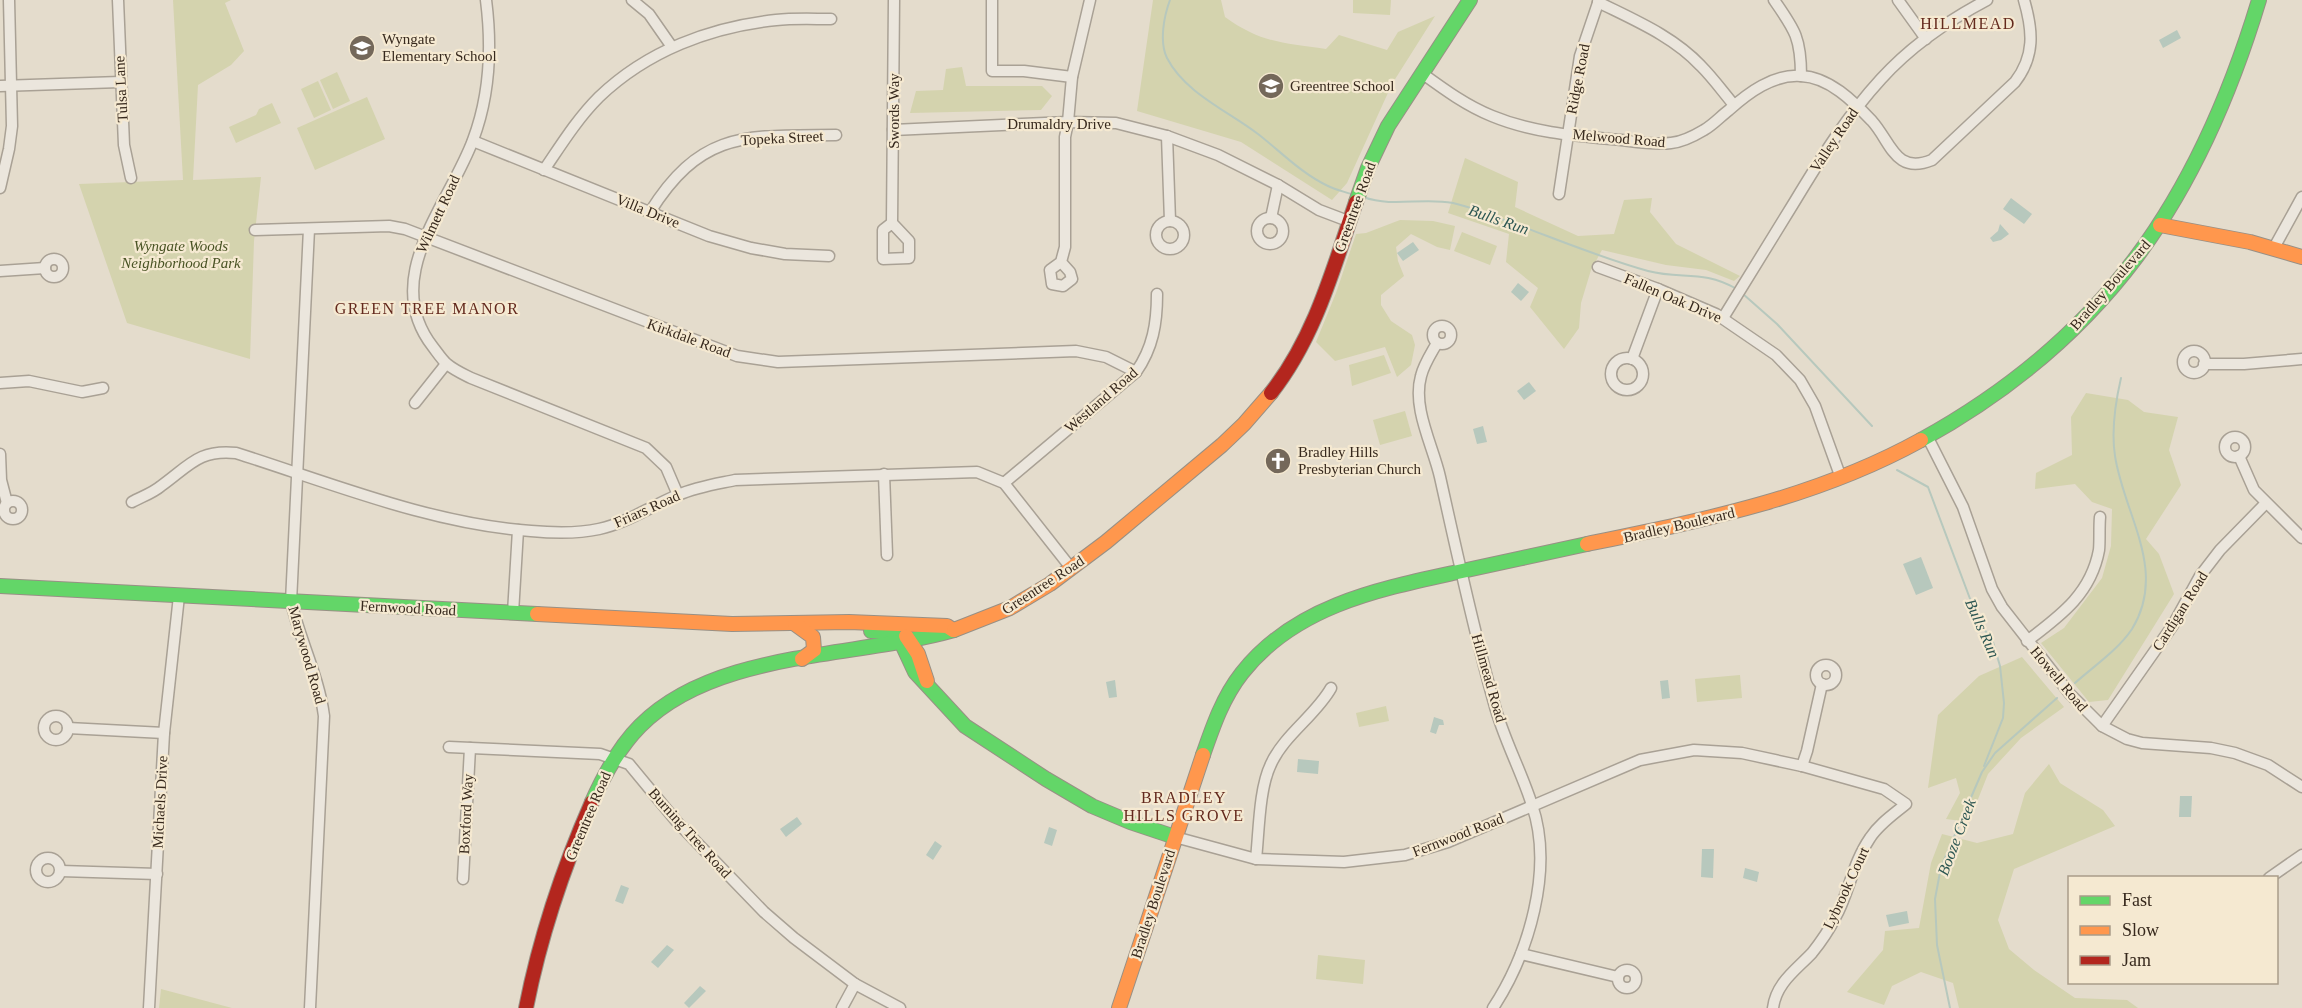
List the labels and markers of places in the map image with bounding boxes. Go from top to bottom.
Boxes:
place label: Wyngate Elementary School [382,31,497,64]
school or university icon: Wyngate Elementary School [347,33,377,63]
school or university icon: Greentree School [1256,71,1286,101]
place label: Greentree School [1290,78,1395,94]
place label: Bradley Hills Presbyterian Church [1298,444,1421,477]
church icon: Bradley Hills Presbyterian Church [1263,446,1293,476]

